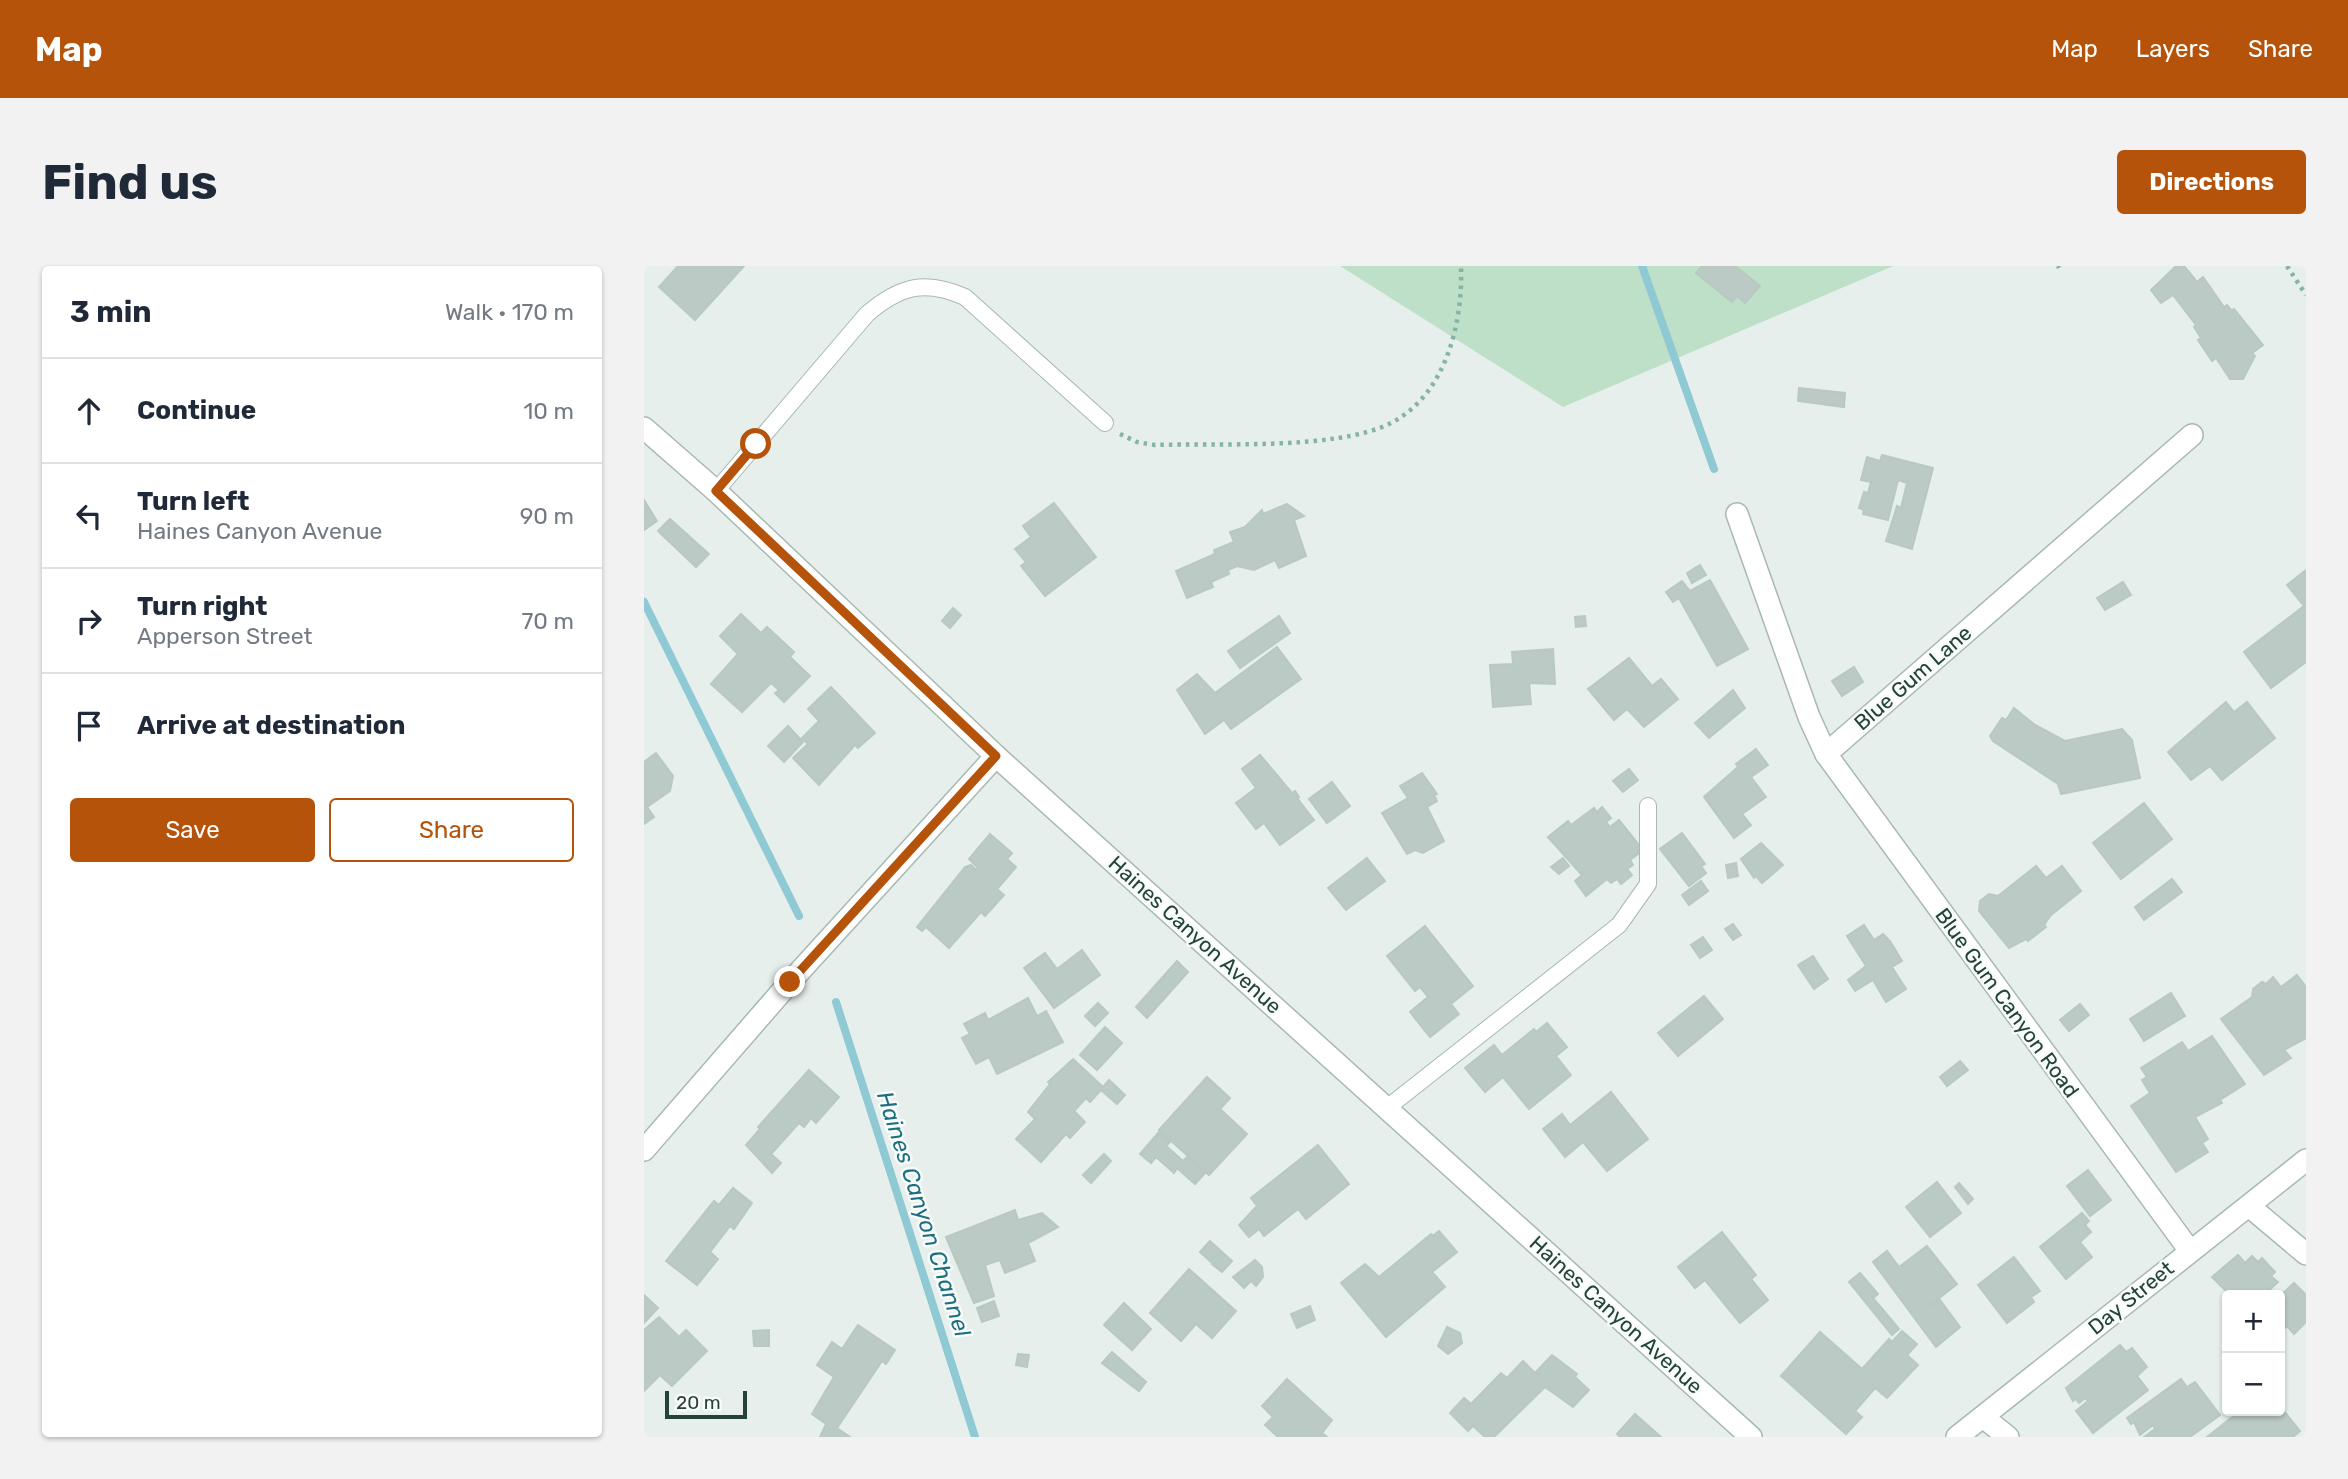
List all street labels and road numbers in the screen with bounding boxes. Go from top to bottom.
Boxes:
street label: Blue Gum Lane [1849,620,1976,735]
street label: Haines Canyon Avenue [1104,850,1287,1019]
street label: Blue Gum Canyon Road [1930,903,2085,1102]
street label: Haines Canyon Avenue [1525,1230,1708,1399]
street label: Day Street [2083,1256,2178,1340]

